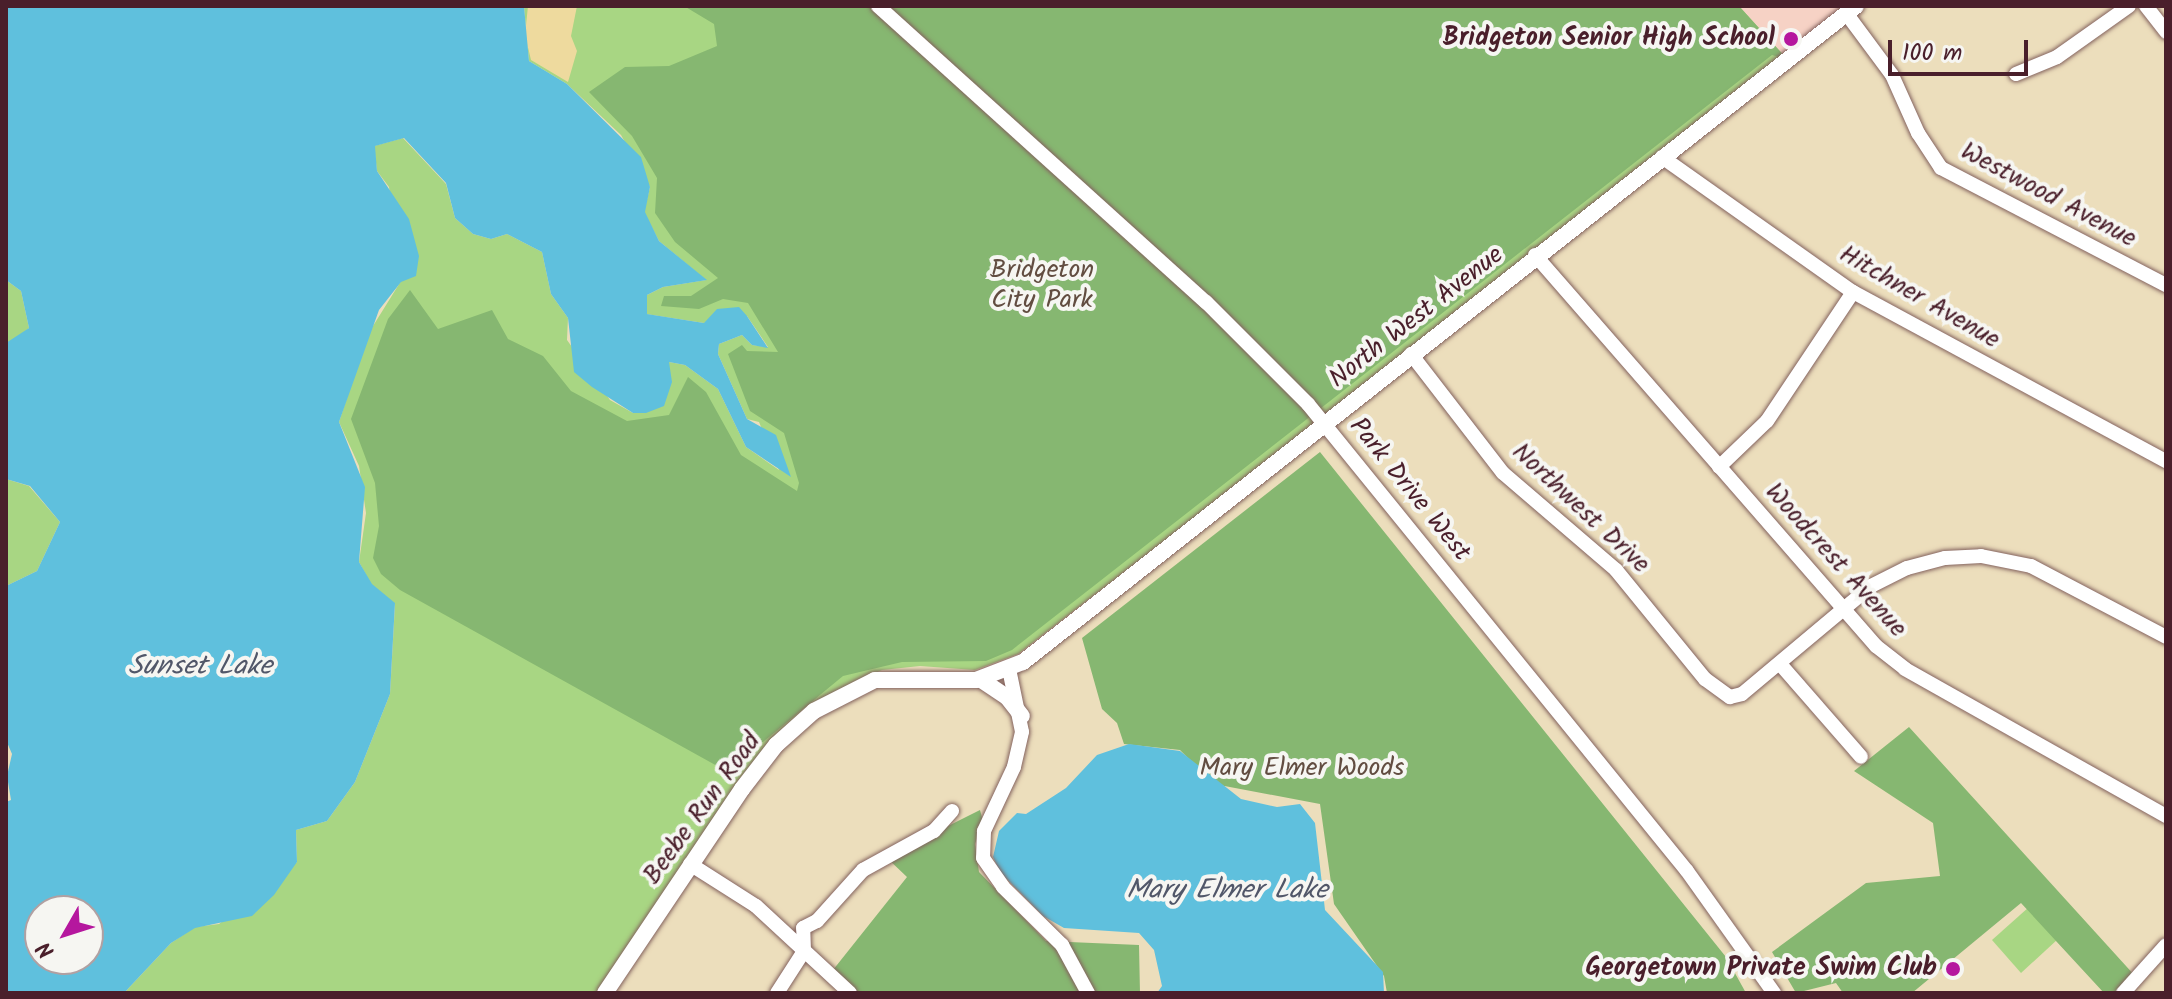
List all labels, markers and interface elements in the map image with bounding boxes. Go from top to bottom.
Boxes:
place label: Bridgeton Senior High School [1443,23,1775,55]
scale bar [1892,24,2032,74]
marker: Bridgeton Senior High School [1782,30,1800,48]
text: 100 m [1902,34,1962,73]
street label: Westwood Avenue [1955,137,2141,255]
street label: Hitchner Avenue [1833,239,2005,357]
street label: North West Avenue [1324,240,1510,396]
park label: Bridgeton City Park [990,255,1094,316]
street label: Park Drive West [1342,412,1476,568]
street label: Northwest Drive [1505,437,1655,581]
street label: Woodcrest Avenue [1758,477,1912,645]
water label: Sunset Lake [128,650,272,684]
street label: Beebe Run Road [638,727,768,891]
park label: Mary Elmer Woods [1200,753,1404,785]
water label: Mary Elmer Lake [1126,874,1328,908]
north arrow [24,895,104,975]
text: N [29,933,64,966]
place label: Georgetown Private Swim Club [1586,953,1937,985]
marker: Georgetown Private Swim Club [1944,960,1962,978]

